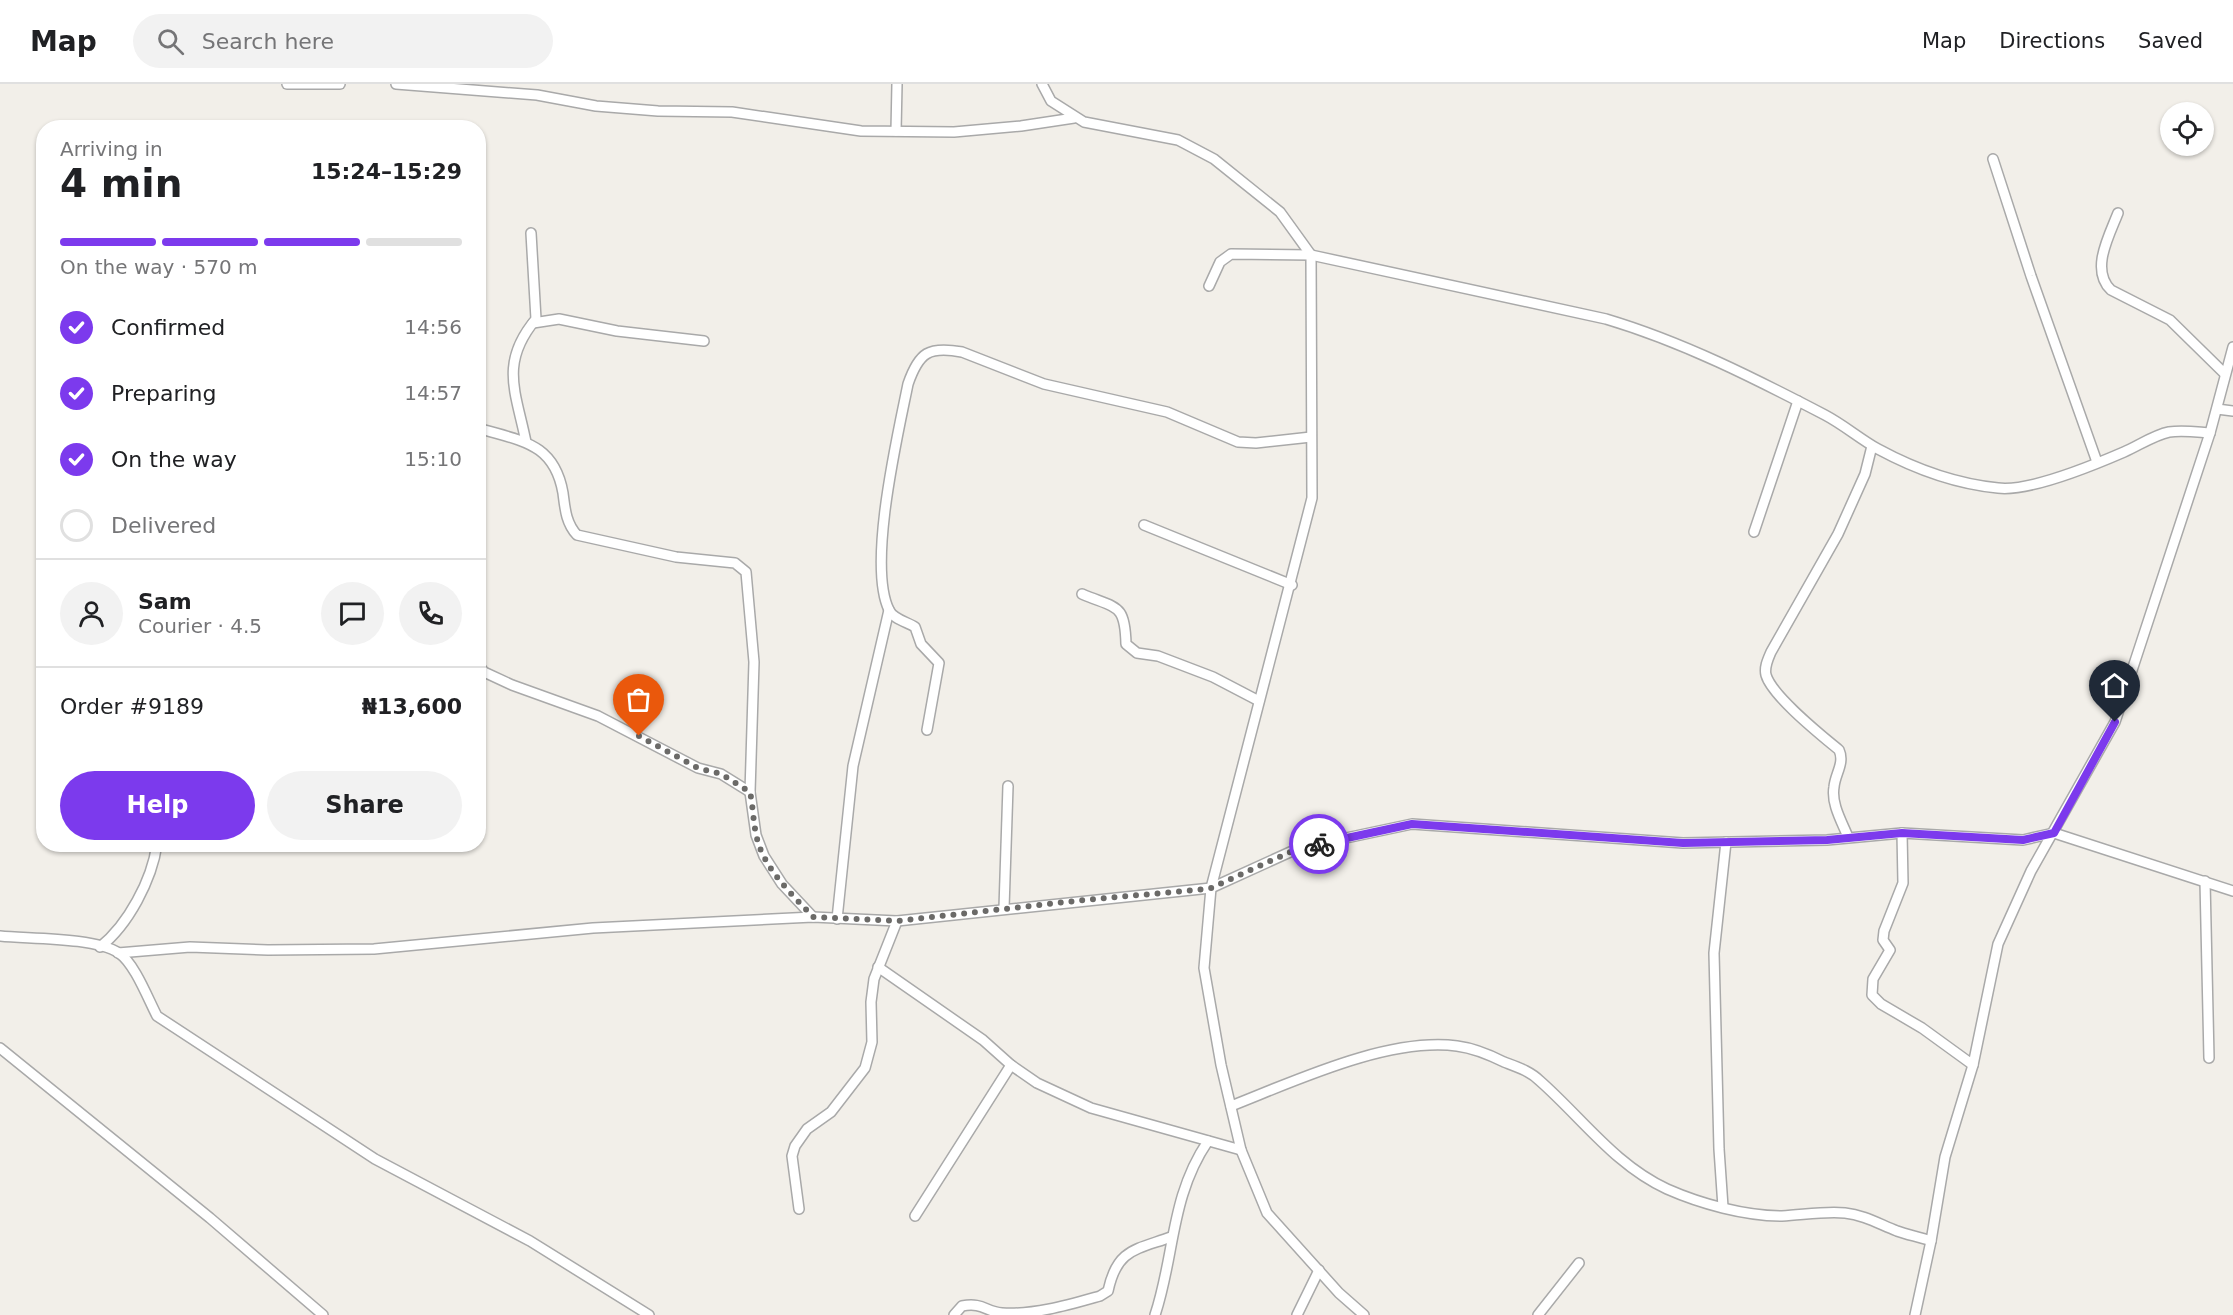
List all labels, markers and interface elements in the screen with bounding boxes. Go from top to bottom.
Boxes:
search box [133,14,553,68]
text: Map [30,25,97,58]
icon: search [154,25,187,58]
text: Search here [202,29,334,54]
text: Map [1922,29,1966,53]
text: Directions [1999,29,2105,53]
text: Saved [2138,29,2203,53]
map controls [2160,102,2214,156]
button: locate [2160,102,2214,156]
text: Arriving in [60,137,163,161]
text: 15:24–15:29 [311,159,462,184]
text: 4 min [60,161,182,206]
text: On the way · 570 m [60,255,258,279]
icon: check [60,311,93,344]
text: Confirmed [111,315,225,340]
text: 14:56 [404,315,462,339]
icon: check [60,377,93,410]
text: Preparing [111,381,217,406]
text: 14:57 [404,381,462,405]
icon: check [60,443,93,476]
text: On the way [111,447,237,472]
text: 15:10 [404,447,462,471]
text: Delivered [111,513,216,538]
button: person [60,582,123,645]
button: chat [321,582,384,645]
button: phone [399,582,462,645]
text: Sam [138,589,192,614]
text: Courier · 4.5 [138,614,262,638]
pin [2089,660,2140,722]
icon: home [2098,669,2131,702]
pin [613,674,664,736]
icon: bag [622,683,655,716]
text: Order #9189 [60,694,204,719]
text: ₦13,600 [362,694,462,719]
button: Help [60,771,255,840]
button: Share [267,771,462,840]
courier [1289,814,1349,874]
icon: bike [1303,828,1336,861]

